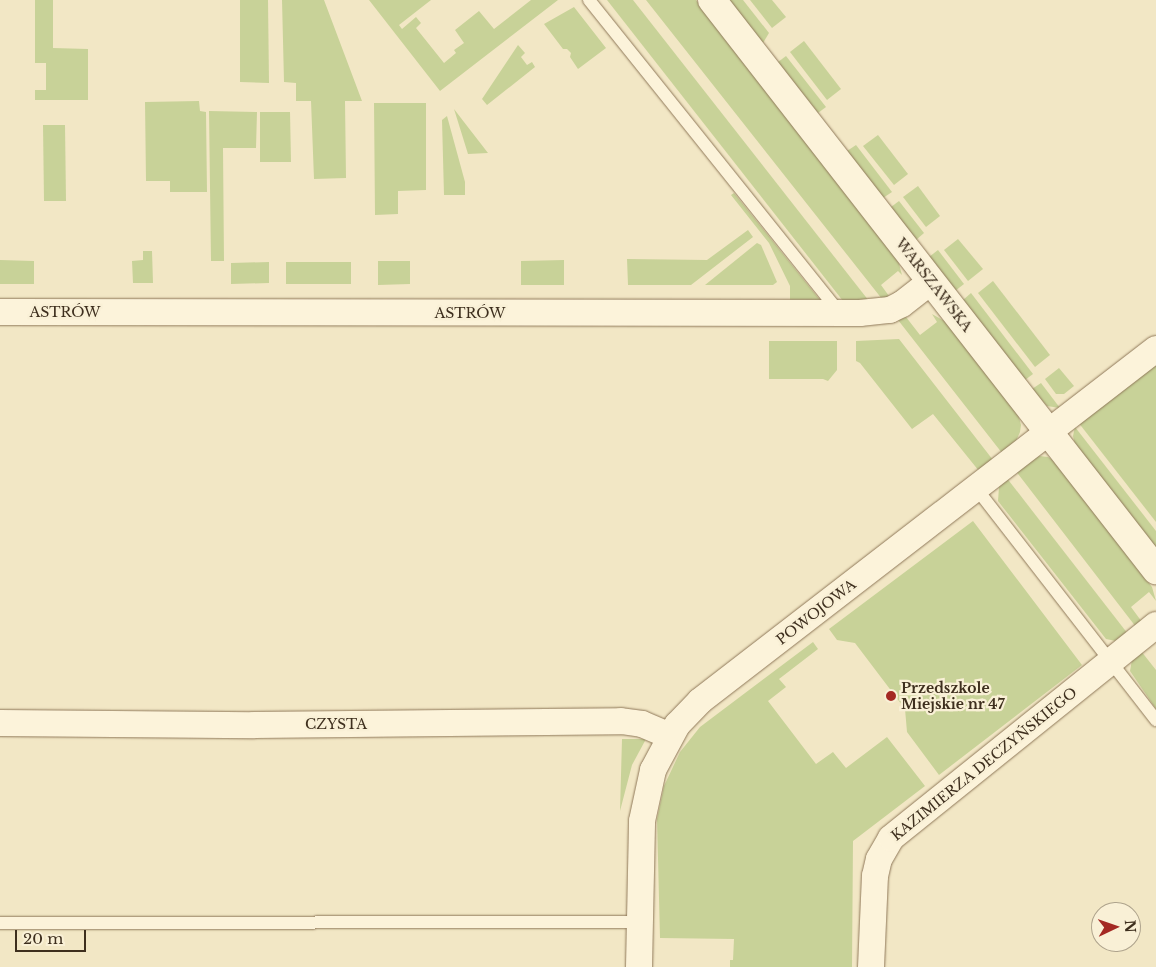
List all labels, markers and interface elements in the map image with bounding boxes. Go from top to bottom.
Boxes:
street label: WARSZAWSKA [892,235,976,335]
street label: ASTRÓW [29,304,101,320]
street label: ASTRÓW [434,305,506,321]
street label: POWOJOWA [773,576,859,648]
place label: Przedszkole Miejskie nr 47 [901,680,1005,712]
street label: KAZIMIERZA DECZYŃSKIEGO [888,684,1080,844]
marker: Przedszkole Miejskie nr 47 [885,690,897,702]
street label: CZYSTA [305,716,367,732]
north arrow [1091,902,1141,952]
text: N [1121,919,1139,933]
scale bar [18,920,89,952]
text: 20 m [23,929,63,948]

